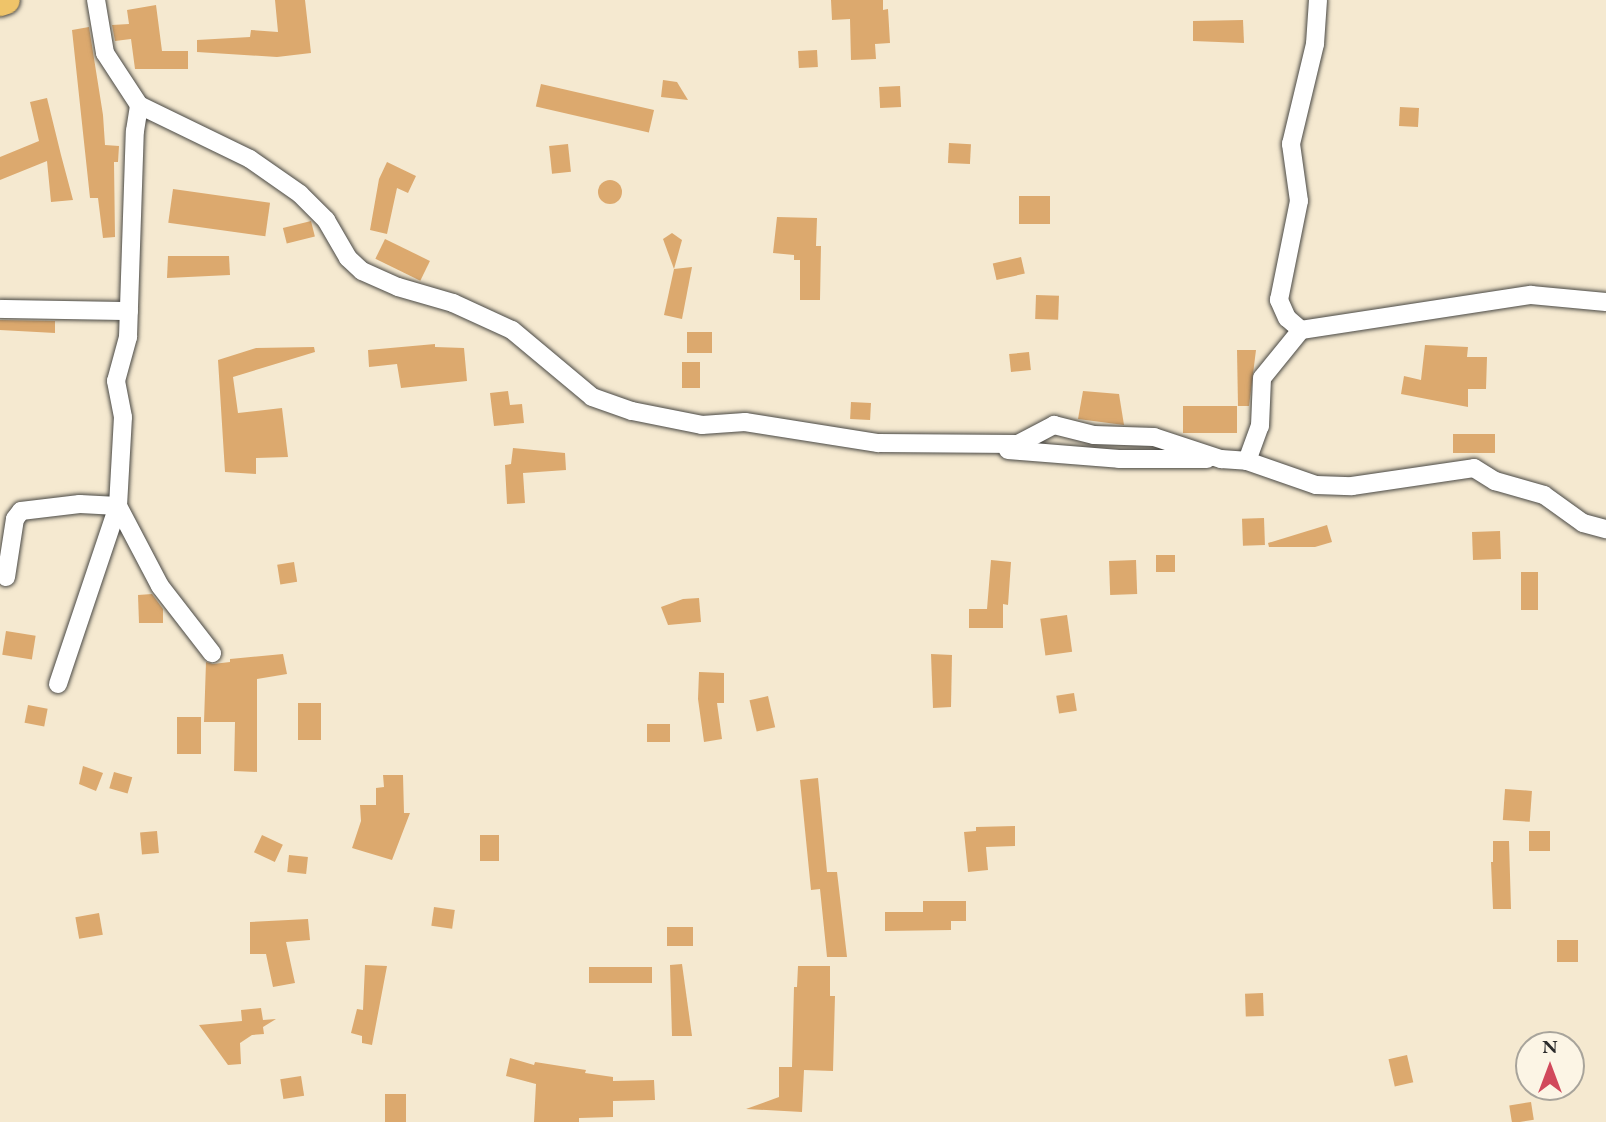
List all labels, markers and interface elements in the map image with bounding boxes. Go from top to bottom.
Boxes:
north arrow [1515,1031,1585,1101]
text: N [1542,1034,1558,1059]

